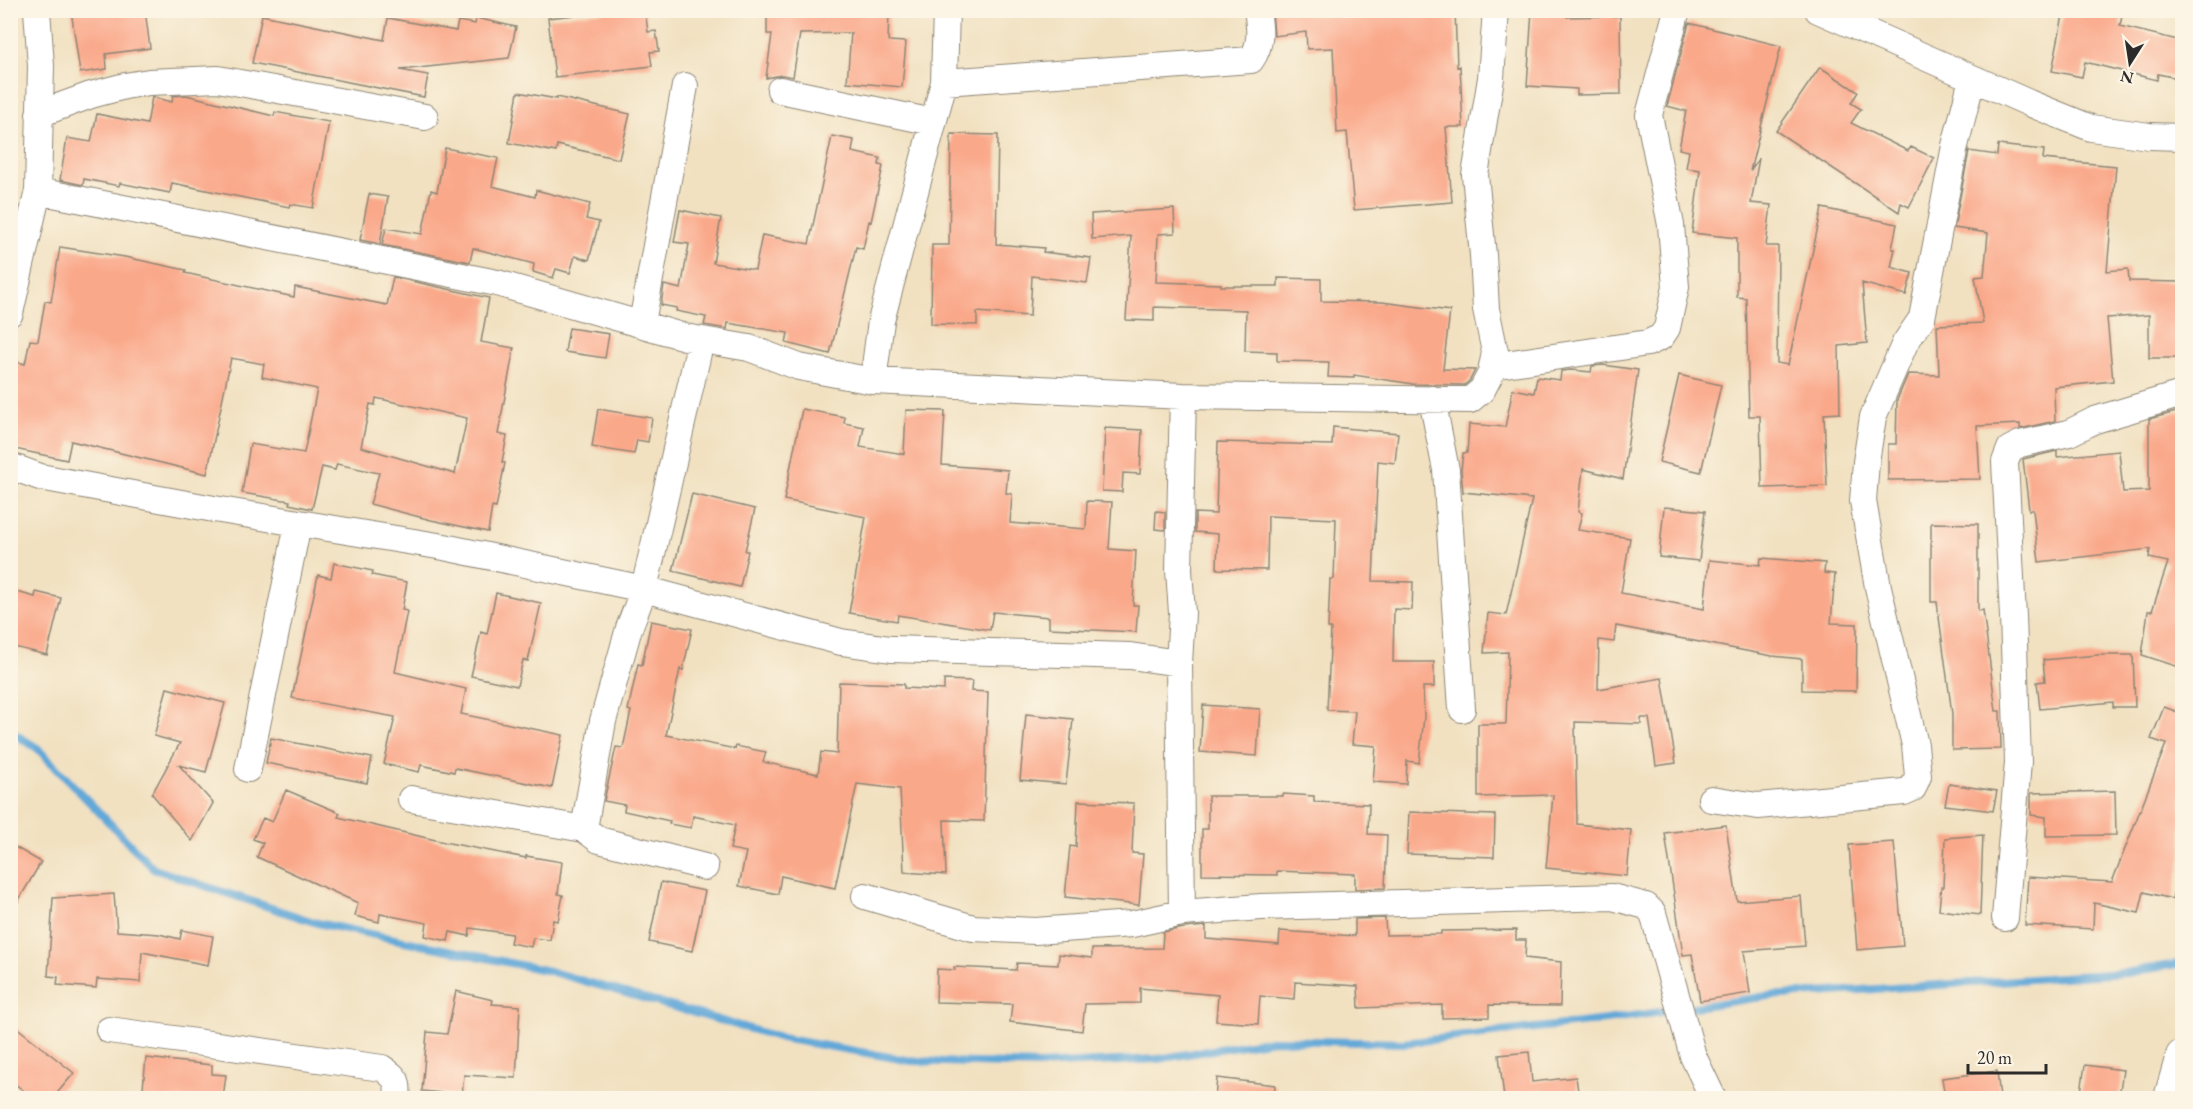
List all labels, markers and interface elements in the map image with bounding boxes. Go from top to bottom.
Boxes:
north arrow [2100,33,2160,93]
text: N [2118,66,2136,89]
scale bar [1968,1037,2046,1075]
text: 20 m [1977,1046,2012,1069]

